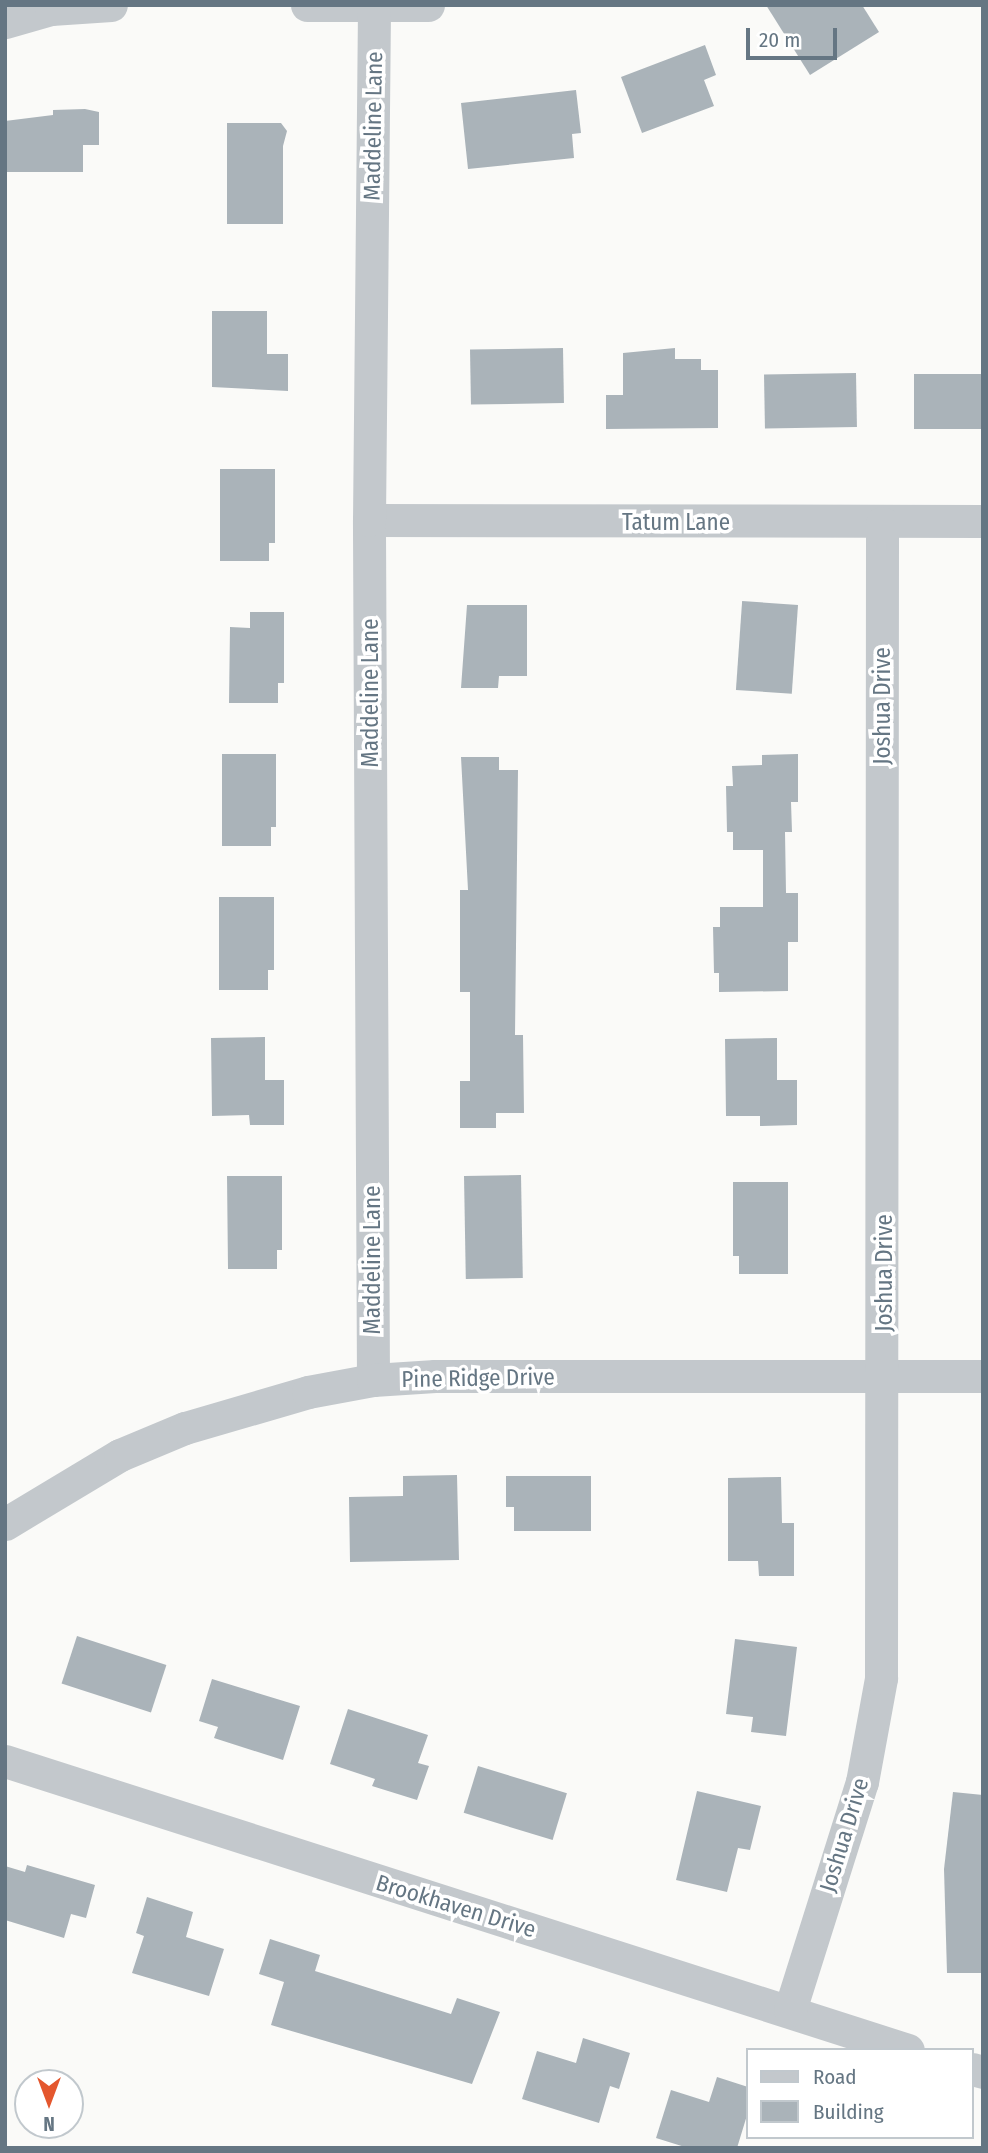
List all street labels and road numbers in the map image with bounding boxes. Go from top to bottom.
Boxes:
street label: Maddeline Lane [358,51,388,201]
street label: Tatum Lane [622,508,730,536]
street label: Maddeline Lane [356,618,384,768]
street label: Joshua Drive [868,647,896,765]
street label: Maddeline Lane [358,1185,386,1335]
street label: Joshua Drive [870,1214,898,1332]
street label: Pine Ridge Drive [401,1363,555,1393]
street label: Joshua Drive [814,1775,874,1895]
street label: Brookhaven Drive [373,1869,539,1943]

